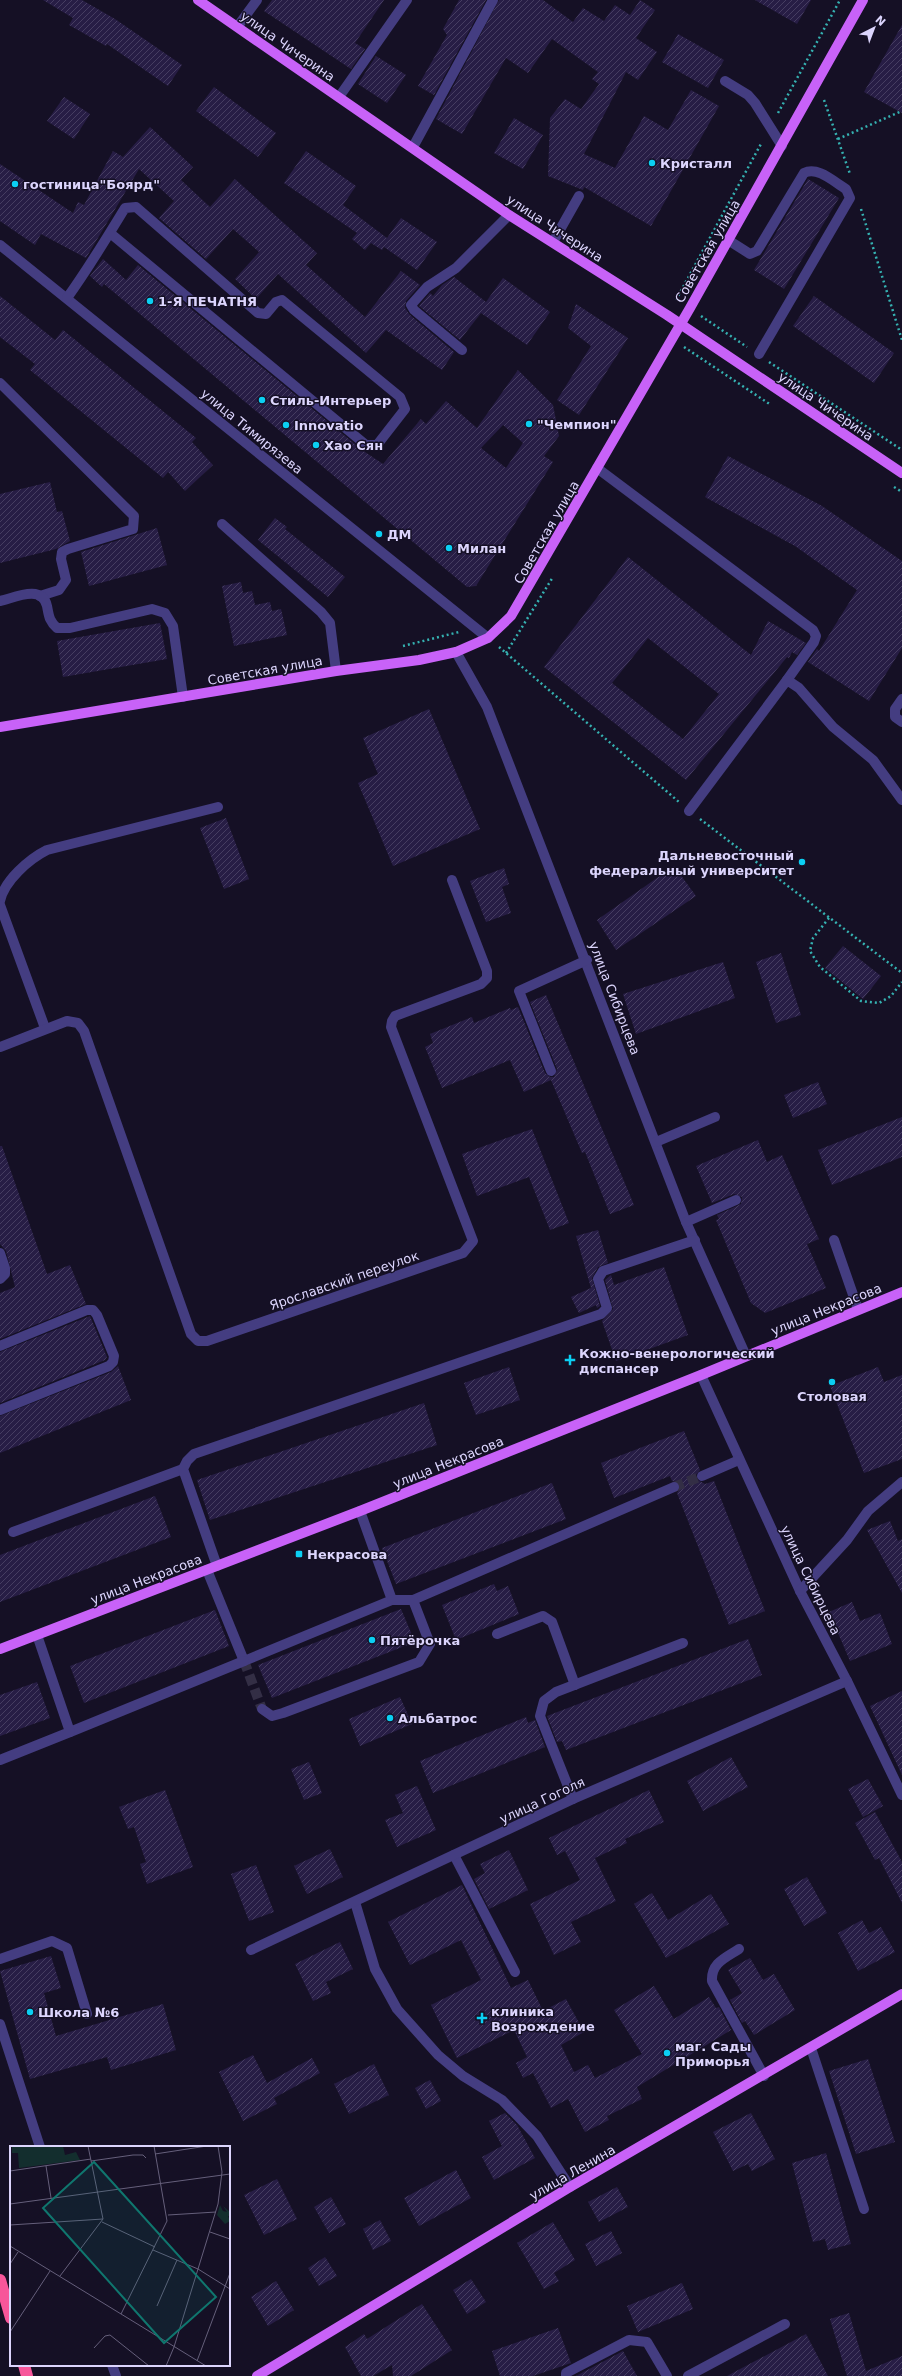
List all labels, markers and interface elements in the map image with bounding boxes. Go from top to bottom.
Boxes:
street label: улица Чичерина [238,8,338,85]
north arrow [854,8,894,48]
text: N [873,13,888,29]
place label: Кристалл [660,156,732,171]
marker: Кристалл [647,158,657,168]
place label: гостиница"Боярд" [23,177,160,192]
marker: гостиница"Боярд" [10,179,20,189]
street label: улица Чичерина [504,192,606,265]
street label: Советская улица [672,197,743,305]
place label: 1-Я ПЕЧАТНЯ [158,294,257,309]
marker: 1-Я ПЕЧАТНЯ [145,296,155,306]
street label: улица Чичерина [775,369,876,444]
street label: улица Тимирязева [198,386,306,477]
place label: Стиль-Интерьер [270,393,391,408]
marker: Стиль-Интерьер [257,395,267,405]
place label: "Чемпион" [537,417,617,432]
place label: Innovatio [294,418,363,433]
marker: "Чемпион" [524,419,534,429]
marker: Innovatio [281,420,291,430]
place label: Хао Сян [324,438,383,453]
marker: Хао Сян [311,440,321,450]
street label: Советская улица [511,478,582,586]
place label: ДМ [387,527,412,542]
marker: ДМ [374,529,384,539]
place label: Милан [457,541,506,556]
marker: Милан [444,543,454,553]
street label: Советская улица [206,653,324,688]
place label: Дальневосточный федеральный университет [589,848,794,878]
marker: Дальневосточный федеральный университет [797,857,807,867]
street label: улица Сибирцева [586,939,643,1057]
street label: Ярославский переулок [268,1248,421,1313]
street label: улица Некрасова [769,1280,884,1339]
place label: Кожно-венерологический диспансер [579,1346,775,1376]
marker: Кожно-венерологический диспансер [564,1354,576,1366]
marker: Столовая [827,1377,837,1387]
place label: Столовая [797,1389,867,1404]
street label: улица Некрасова [391,1433,506,1492]
street label: улица Сибирцева [777,1523,844,1637]
place label: Некрасова [307,1547,387,1562]
marker: Некрасова [294,1549,304,1559]
street label: улица Некрасова [88,1551,204,1608]
place label: Пятёрочка [380,1633,460,1648]
marker: Пятёрочка [367,1635,377,1645]
place label: Альбатрос [398,1711,477,1726]
marker: Альбатрос [385,1713,395,1723]
street label: улица Гоголя [497,1774,587,1827]
place label: клиника Возрождение [491,2004,595,2034]
place label: Школа №6 [38,2005,119,2020]
marker: Школа №6 [25,2007,35,2017]
marker: клиника Возрождение [476,2012,488,2024]
place label: маг. Сады Приморья [675,2039,751,2069]
marker: маг. Сады Приморья [662,2048,672,2058]
street label: улица Ленина [527,2142,618,2203]
inset map [10,2146,230,2366]

